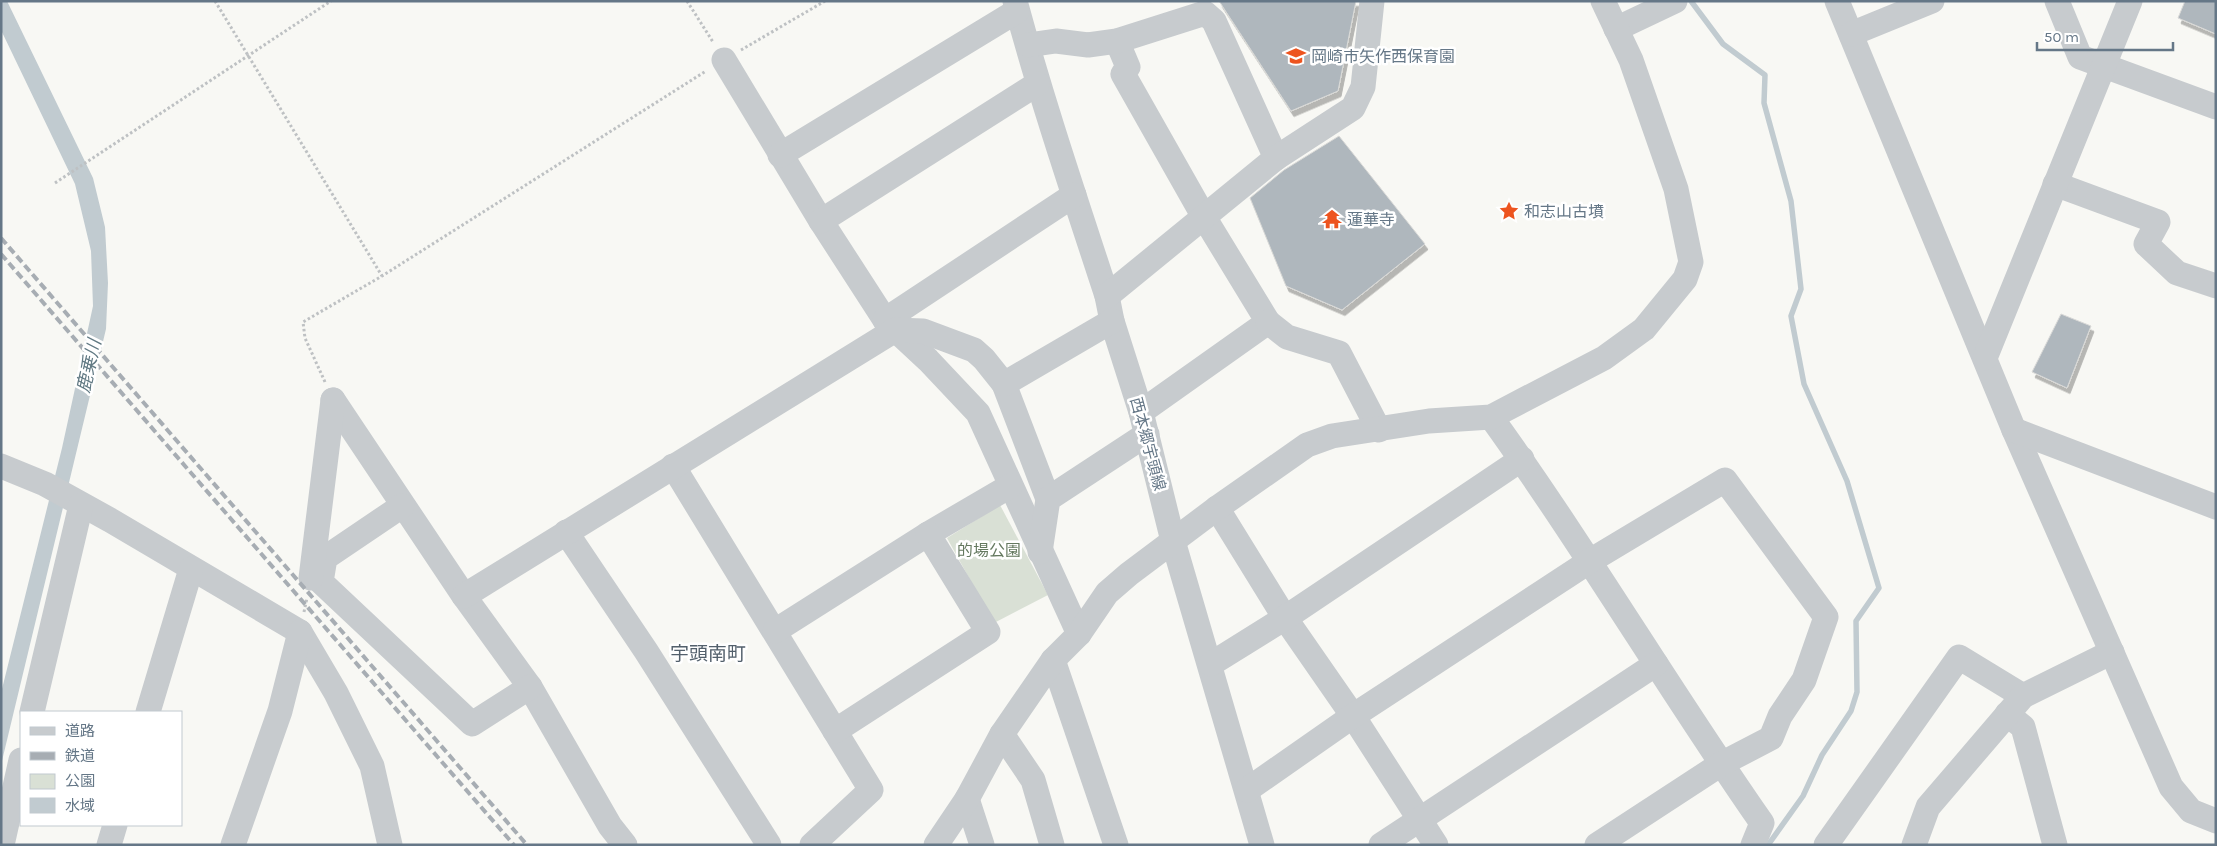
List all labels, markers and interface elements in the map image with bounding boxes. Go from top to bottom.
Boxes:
scale bar [2037,20,2173,52]
text: 50 m [2044,28,2079,46]
school or university icon: 岡崎市矢作西保育園 [1285,45,1307,67]
place label: 岡崎市矢作西保育園 [1311,47,1455,66]
place icon: 和志山古墳 [1498,200,1520,222]
place label: 和志山古墳 [1524,202,1604,221]
temple icon: 蓮華寺 [1321,208,1343,230]
place label: 蓮華寺 [1347,210,1395,229]
water label: 鹿乗川 [72,335,106,395]
street label: 西本郷宇頭線 [1126,395,1170,493]
park label: 的場公園 [957,541,1021,560]
district label: 宇頭南町 [670,643,746,665]
legend [20,711,182,826]
text: 道路 [65,722,95,740]
text: 鉄道 [65,747,95,765]
text: 公園 [65,772,95,790]
text: 水域 [65,797,95,815]

